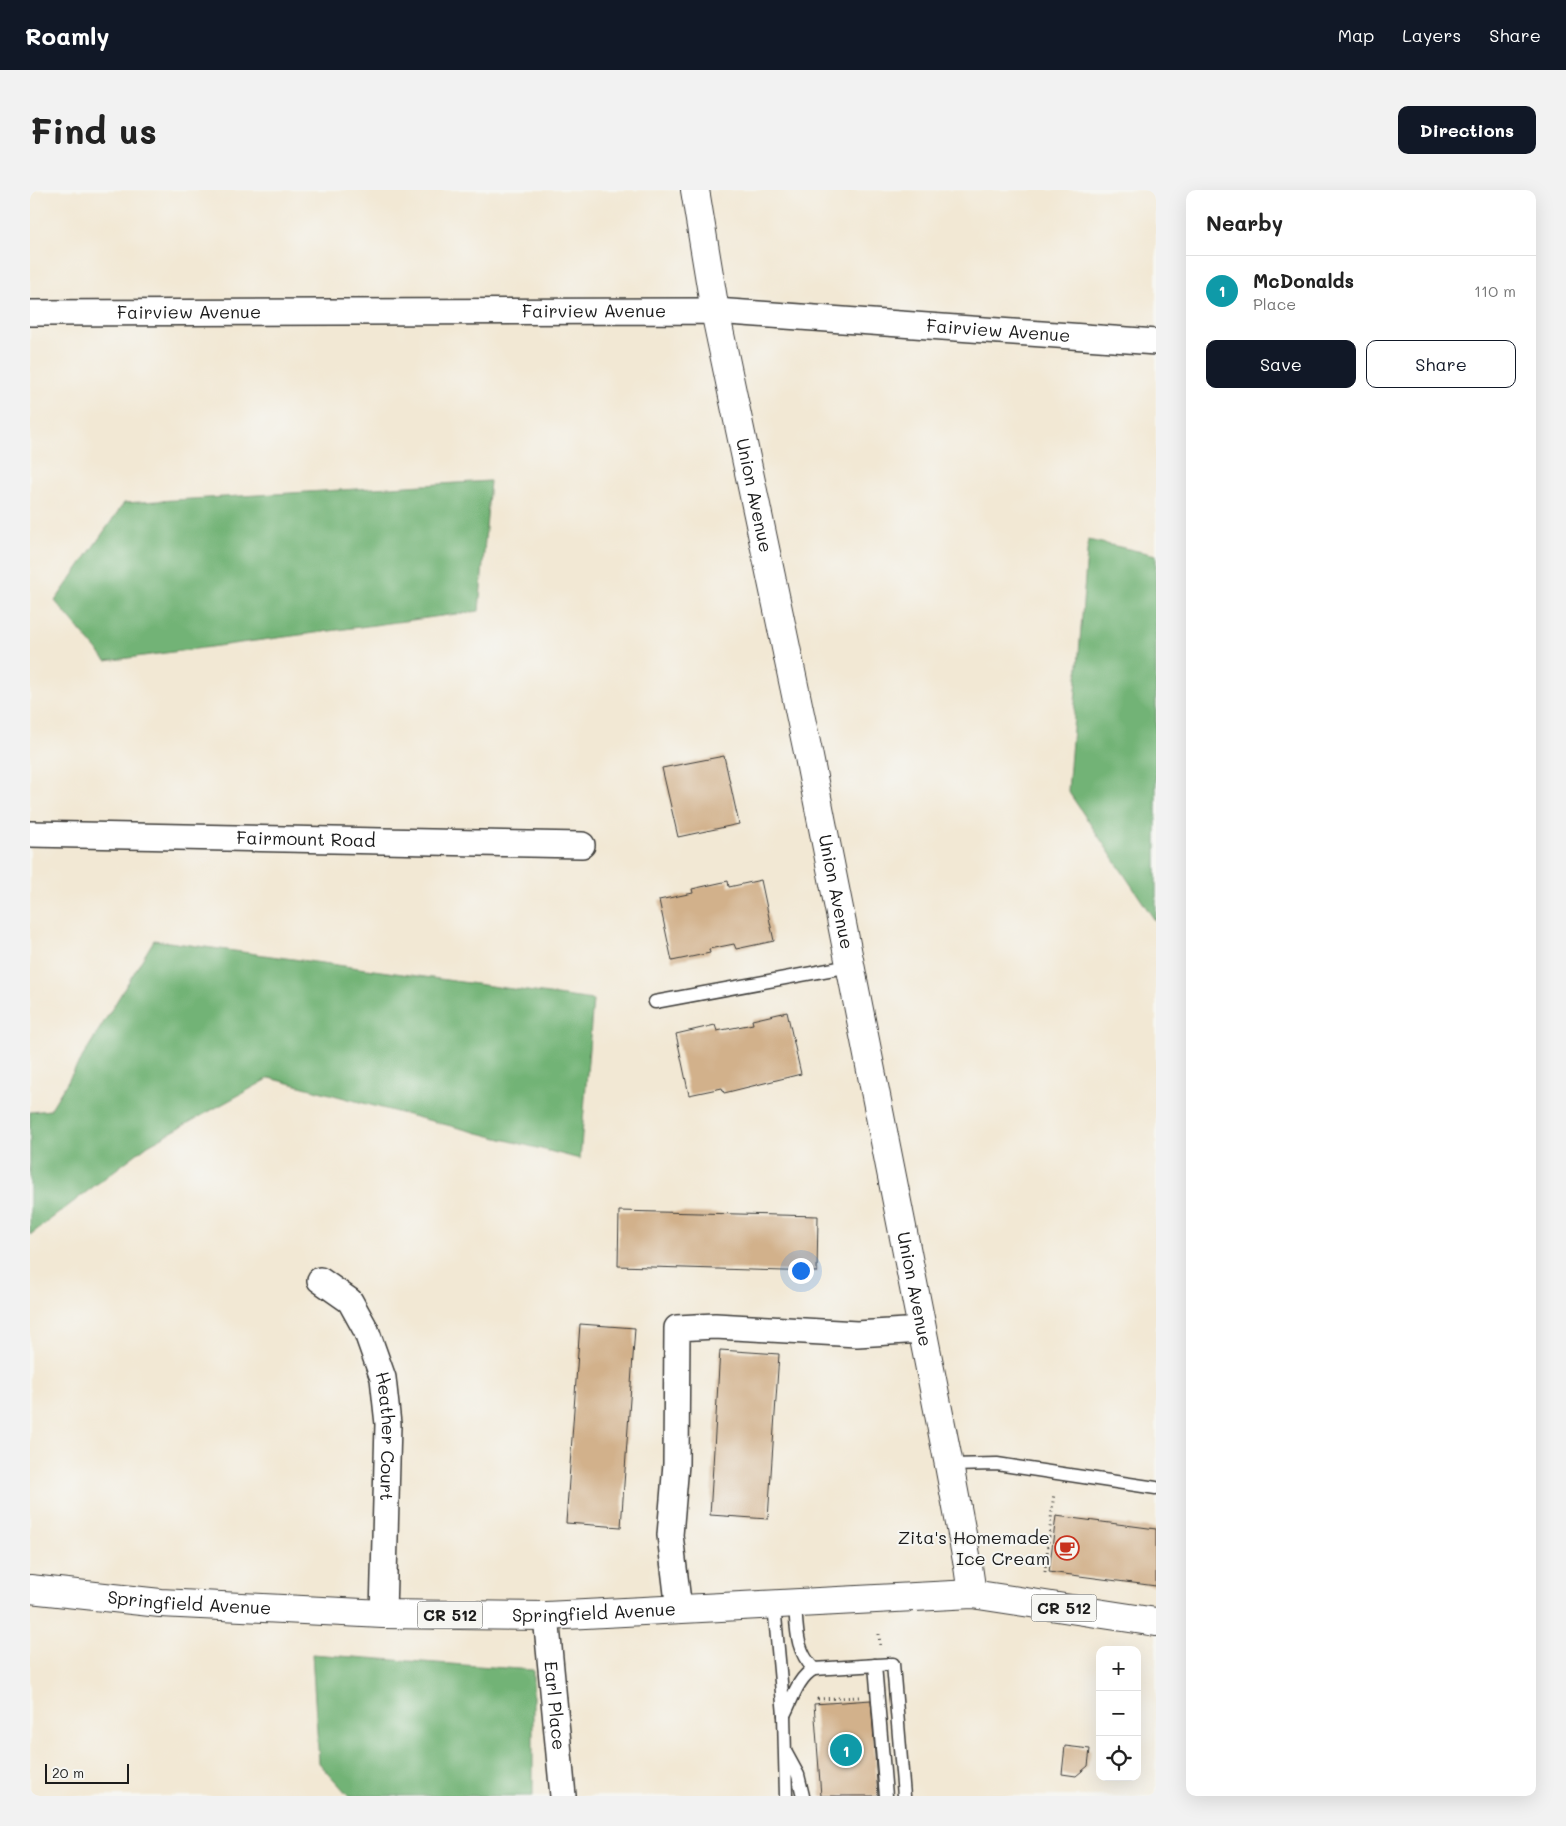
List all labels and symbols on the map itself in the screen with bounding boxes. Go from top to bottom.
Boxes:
street label: Fairview Avenue [522,298,666,323]
street label: Fairview Avenue [117,299,261,324]
street label: Fairview Avenue [926,313,1071,347]
street label: Union Avenue [731,436,779,554]
street label: Fairmount Road [236,825,376,852]
street label: Union Avenue [814,832,860,951]
street label: Union Avenue [892,1230,938,1348]
your location [788,1258,814,1284]
street label: Heather Court [370,1368,401,1501]
place label: Zita's Homemade Ice Cream [898,1525,1050,1570]
cafe icon: Zita's Homemade Ice Cream [1054,1535,1080,1561]
street label: Springfield Avenue [106,1584,272,1619]
road number: CR 512 [1032,1595,1096,1622]
street label: Springfield Avenue [512,1596,676,1627]
road number: CR 512 [418,1602,482,1628]
street label: Earl Place [539,1660,572,1751]
pin: 1 [830,1731,862,1769]
scale bar [45,1761,129,1784]

